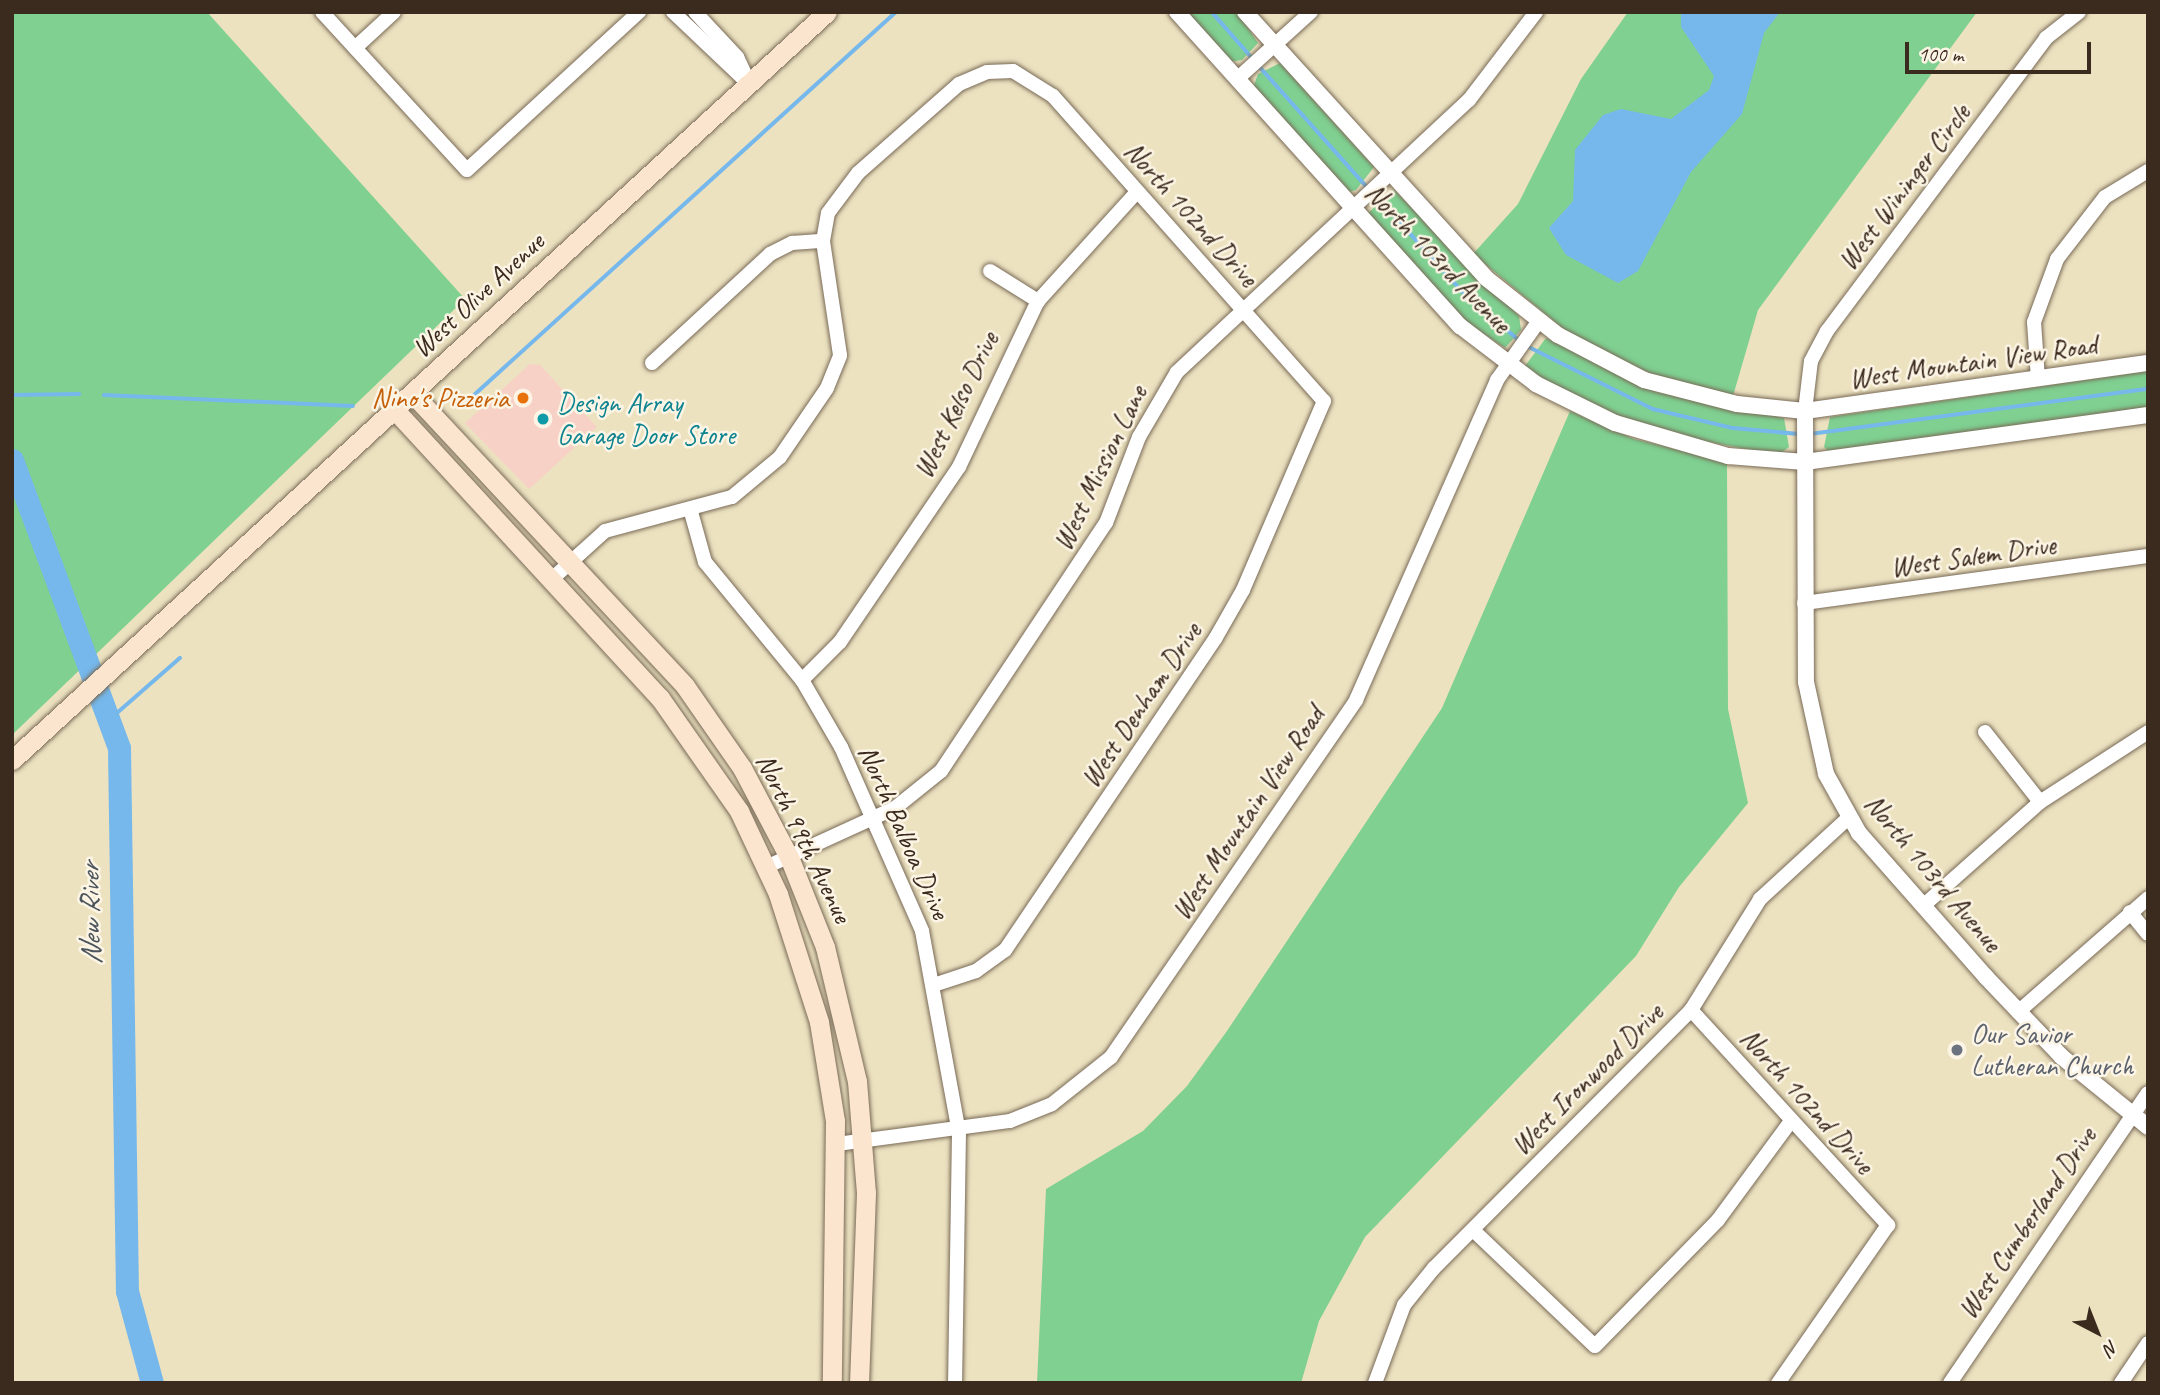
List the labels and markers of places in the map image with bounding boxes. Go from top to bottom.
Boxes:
place label: Nino's Pizzeria [372,381,509,415]
place label: Design Array Garage Door Store [557,386,736,452]
marker: Nino's Pizzeria [515,390,531,406]
marker: Design Array Garage Door Store [535,411,551,427]
place label: Our Savior Lutheran Church [1971,1017,2134,1083]
marker: Our Savior Lutheran Church [1949,1042,1965,1058]

